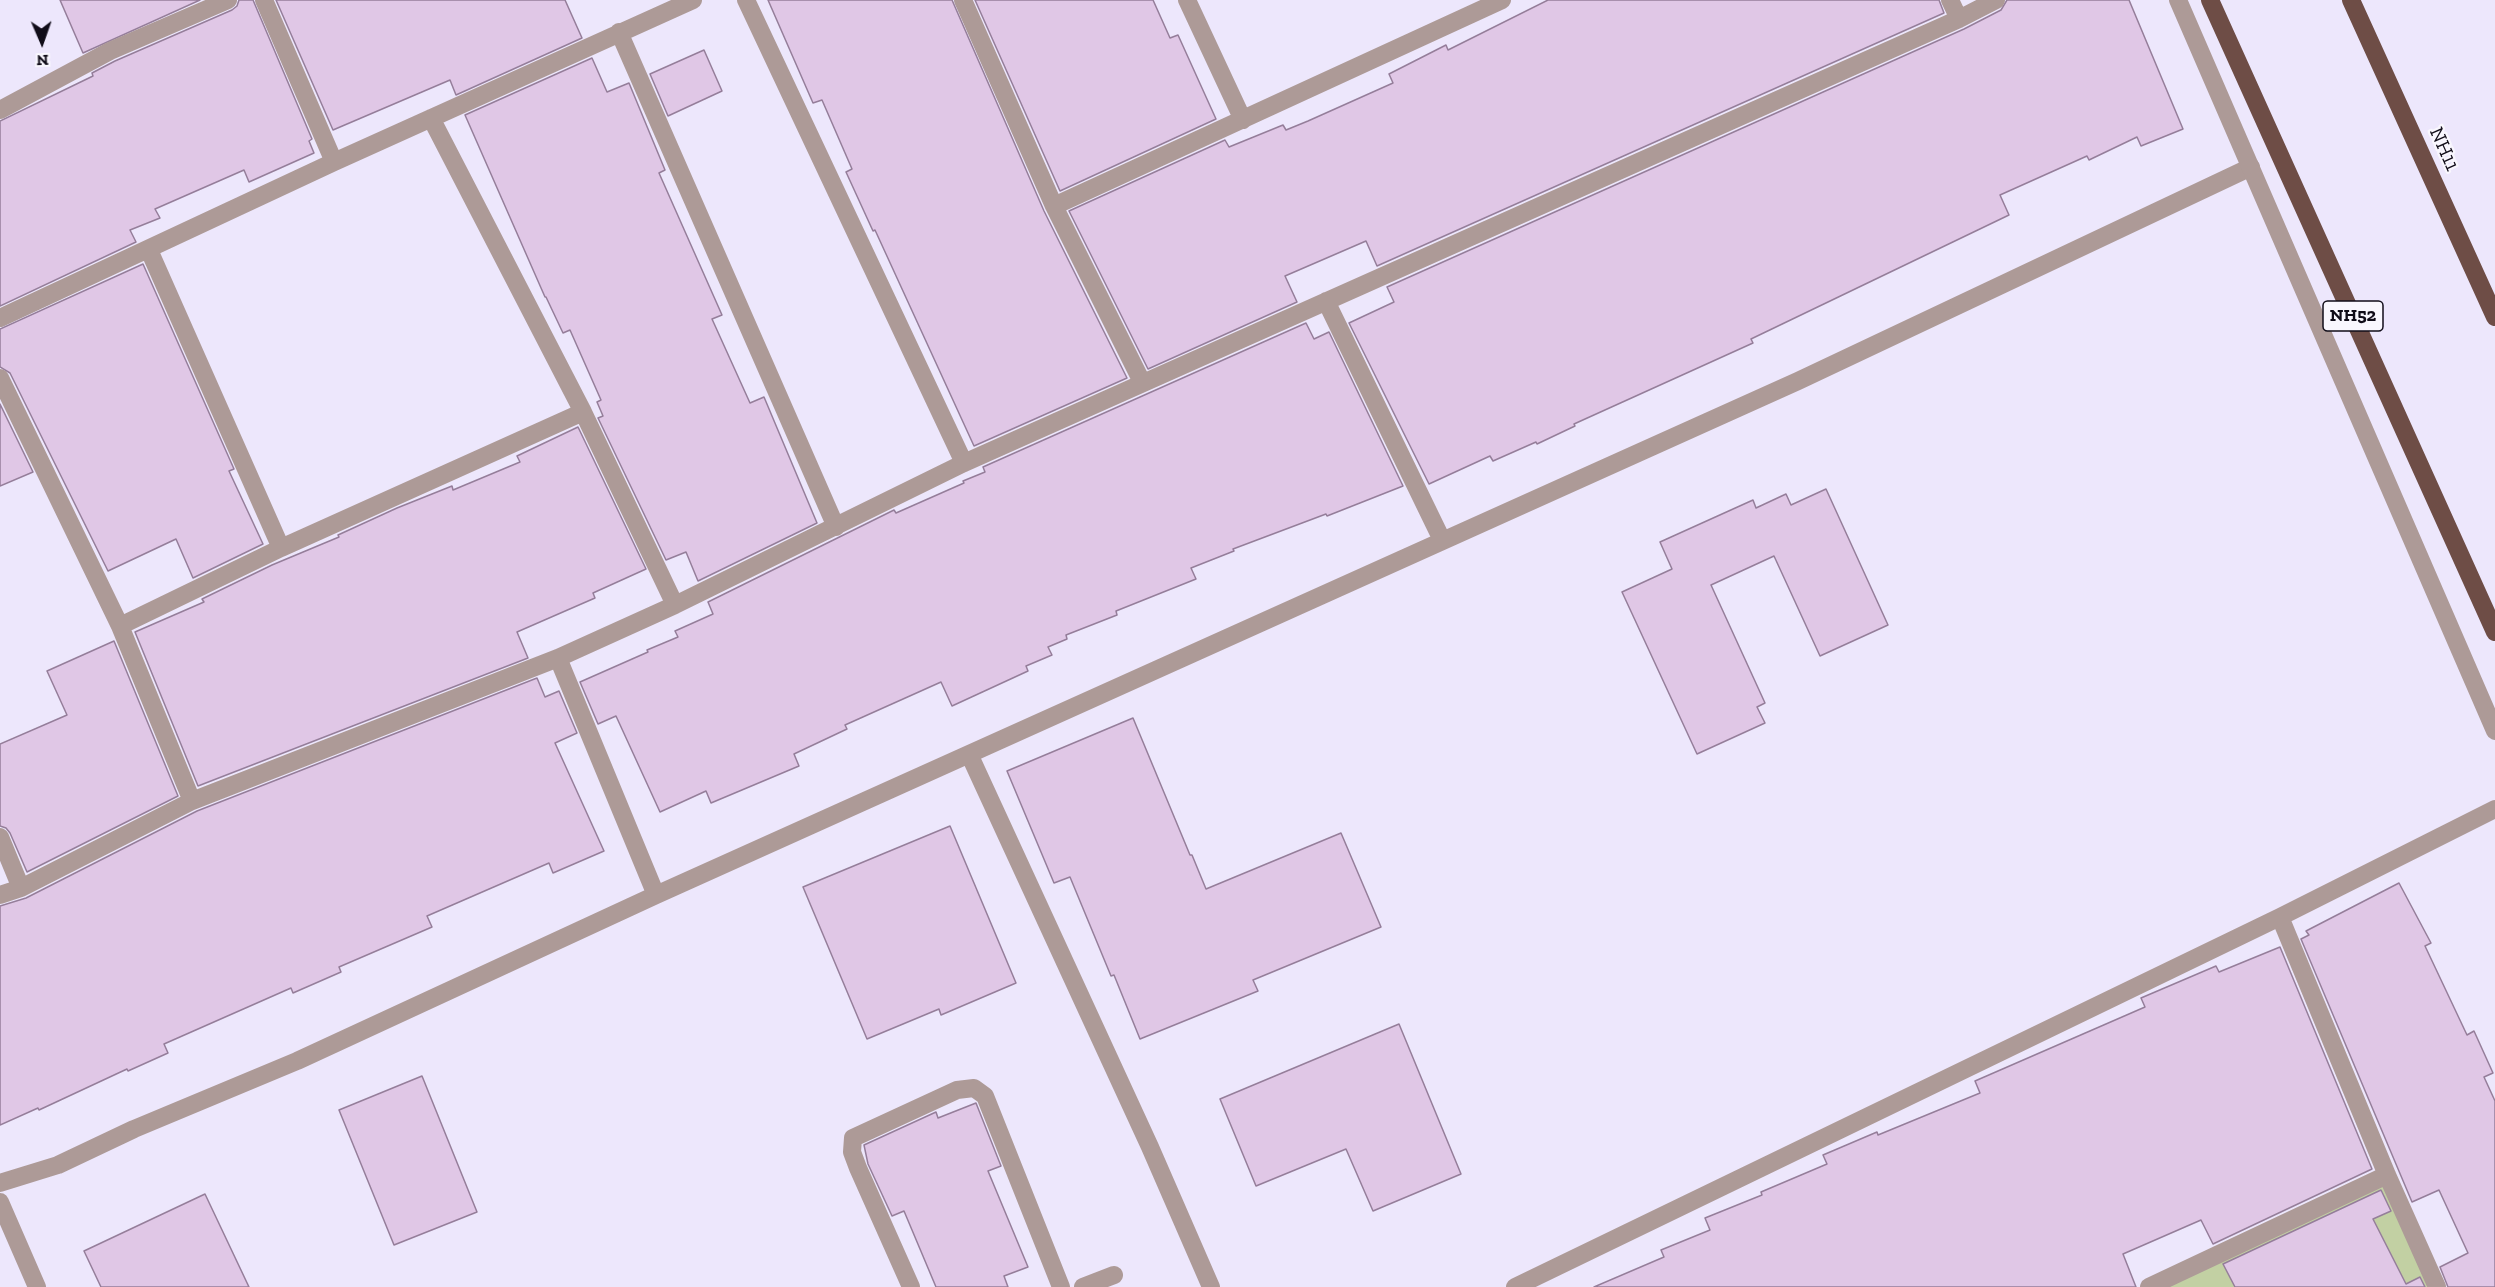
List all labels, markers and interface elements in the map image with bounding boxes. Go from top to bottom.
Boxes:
north arrow [12,12,72,72]
text: N [36,51,49,70]
street label: NH11 [2424,123,2464,175]
road number: NH52 [2323,301,2383,331]

